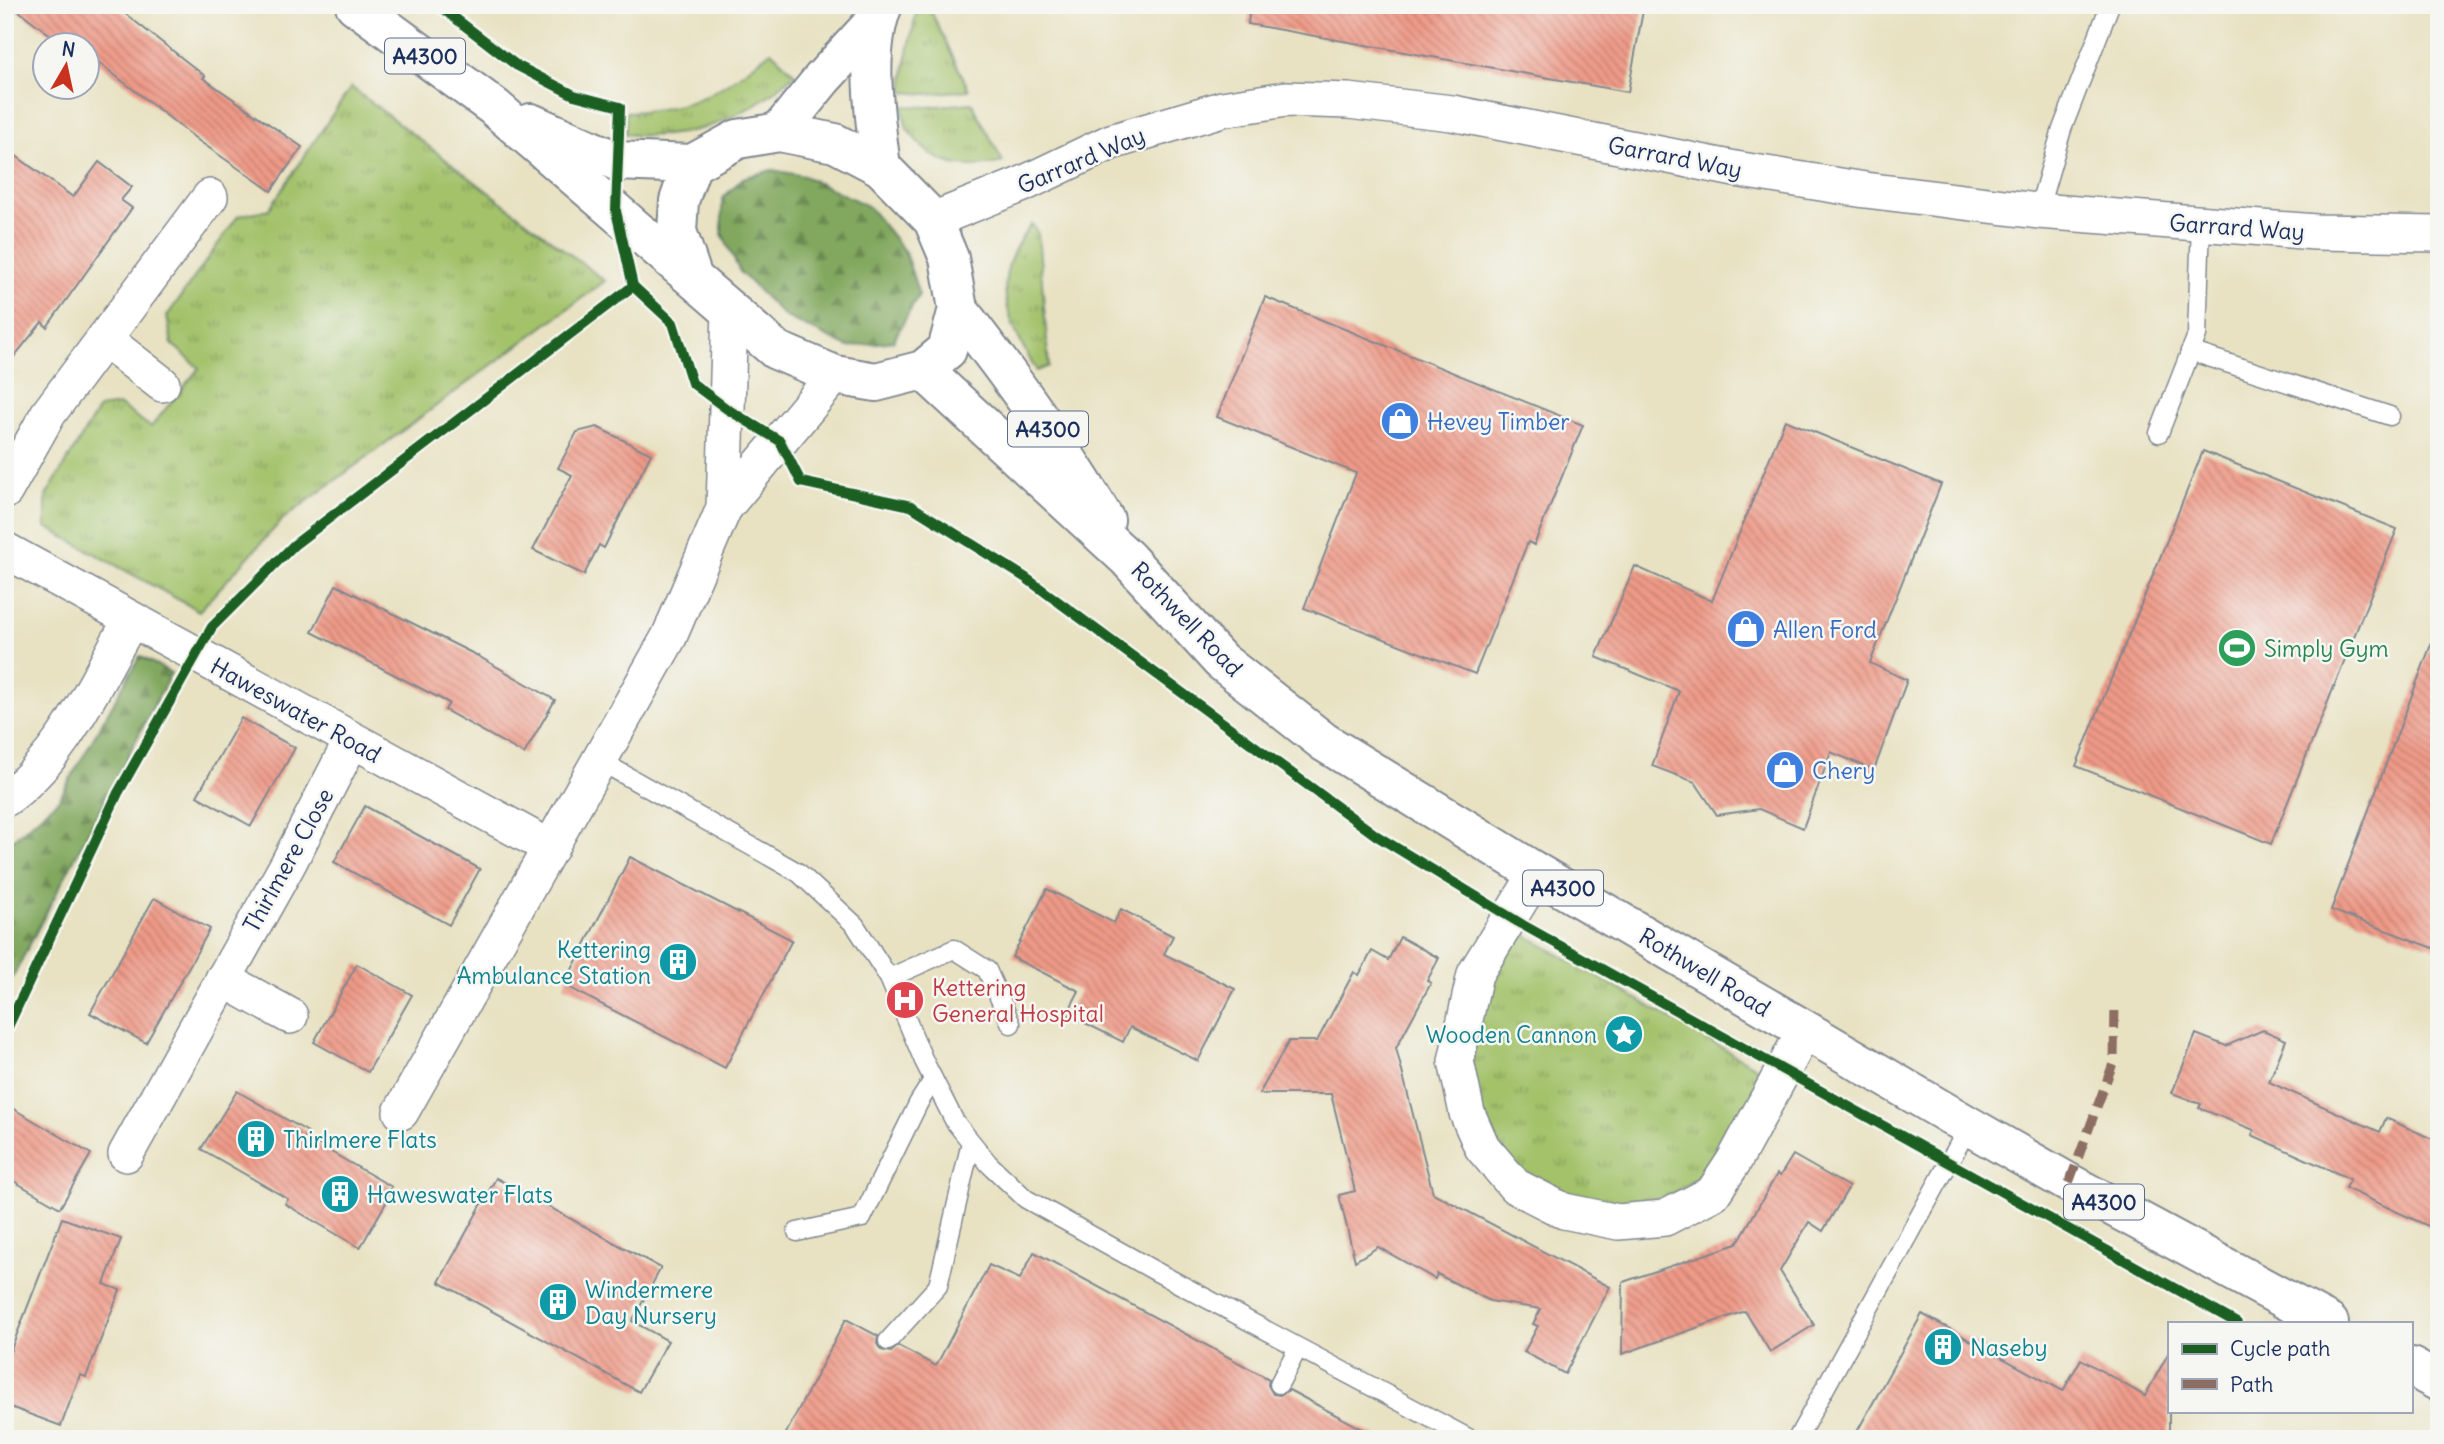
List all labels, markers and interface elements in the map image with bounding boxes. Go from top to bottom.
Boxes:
north arrow [32,32,102,102]
text: N [60,36,77,62]
road number: A4300 [385,38,465,74]
street label: Garrard Way [1013,120,1149,200]
street label: Garrard Way [1606,130,1744,184]
street label: Garrard Way [2168,208,2306,246]
shop icon: Hevey Timber [1379,400,1421,442]
place label: Hevey Timber [1427,407,1570,436]
road number: A4300 [1008,412,1088,446]
street label: Rothwell Road [1125,556,1249,682]
shop icon: Allen Ford [1725,608,1767,650]
place label: Allen Ford [1773,615,1877,644]
sports icon: Simply Gym [2216,627,2258,669]
place label: Simply Gym [2264,634,2389,663]
street label: Haweswater Road [206,651,386,769]
shop icon: Chery [1764,749,1806,791]
place label: Chery [1812,756,1875,785]
street label: Thirlmere Close [236,783,340,937]
road number: A4300 [1523,870,1603,906]
street label: Rothwell Road [1634,921,1776,1023]
place label: Kettering Ambulance Station [457,935,651,990]
building icon: Kettering Ambulance Station [657,941,699,983]
place label: Kettering General Hospital [932,973,1104,1028]
hospital icon: Kettering General Hospital [884,979,926,1021]
place icon: Wooden Cannon [1603,1013,1645,1055]
place label: Wooden Cannon [1425,1020,1597,1049]
building icon: Thirlmere Flats [235,1118,277,1160]
place label: Thirlmere Flats [283,1125,437,1154]
building icon: Haweswater Flats [319,1173,361,1215]
place label: Haweswater Flats [367,1180,553,1209]
road number: A4300 [2064,1184,2144,1220]
place label: Windermere Day Nursery [585,1275,717,1330]
building icon: Windermere Day Nursery [537,1281,579,1323]
legend [2168,1322,2412,1412]
building icon: Naseby [1922,1326,1964,1368]
place label: Naseby [1970,1333,2047,1362]
text: Cycle path [2230,1335,2330,1362]
text: Path [2230,1371,2273,1398]

